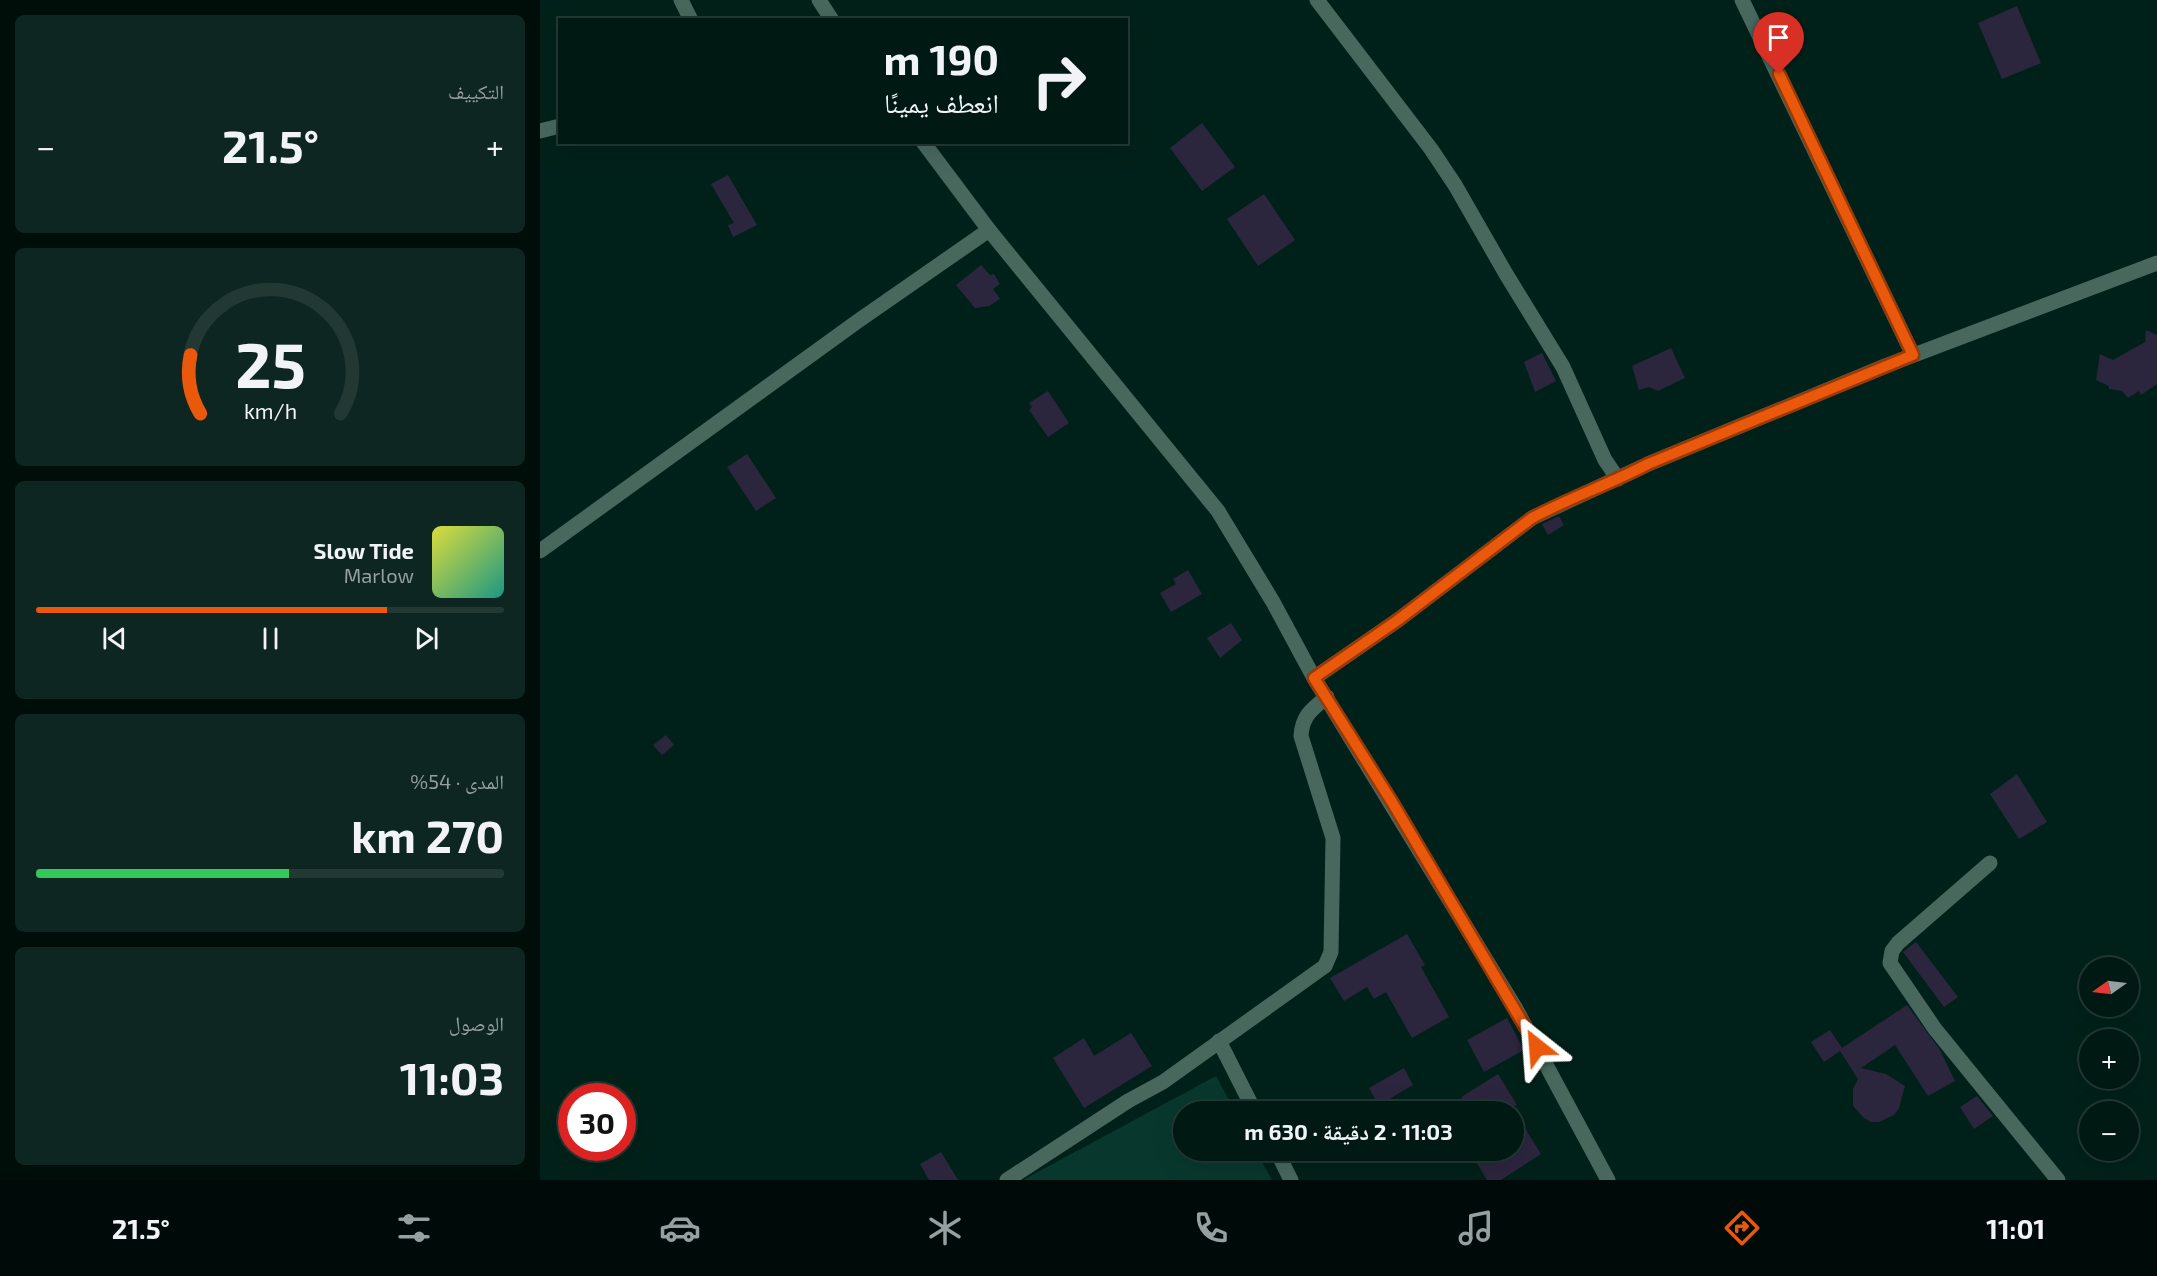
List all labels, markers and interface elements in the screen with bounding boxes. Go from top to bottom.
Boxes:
pin [1753,12,1804,74]
icon: arrive [1762,21,1795,54]
text: 190 m [883,33,999,83]
icon: right [1020,42,1098,120]
text: التكييف [448,79,504,103]
text: انعطف يمينًا [884,86,999,118]
text: 21.5° [222,118,319,172]
text: − [36,126,55,166]
text: + [486,126,504,166]
text: 25 [235,326,305,401]
text: km/h [243,398,297,423]
text: Slow Tide [314,537,414,563]
text: Marlow [344,563,414,587]
icon: previous [98,622,131,655]
icon: pause [254,622,287,655]
icon: next [410,622,443,655]
text: المدى · 54% [410,769,504,793]
text: 270 km [351,808,504,862]
north arrow [2079,957,2139,1017]
map controls [2079,957,2139,1161]
text: الوصول [449,1011,504,1035]
position arrow [1505,1015,1569,1079]
button: + [2079,1029,2139,1089]
text: 11:03 [400,1050,504,1104]
speed limit sign: 30 [558,1083,636,1161]
button: − [2079,1101,2139,1161]
text: 11:03 · 2 دقيقة · 630 m [1244,1118,1453,1144]
icon: filters [393,1207,435,1249]
icon: car [659,1207,701,1249]
icon: climate [924,1207,966,1249]
icon: phone [1190,1207,1232,1249]
icon: music [1455,1207,1497,1249]
icon: directions [1721,1207,1763,1249]
text: 21.5° [112,1212,170,1244]
text: 11:01 [1986,1212,2045,1244]

